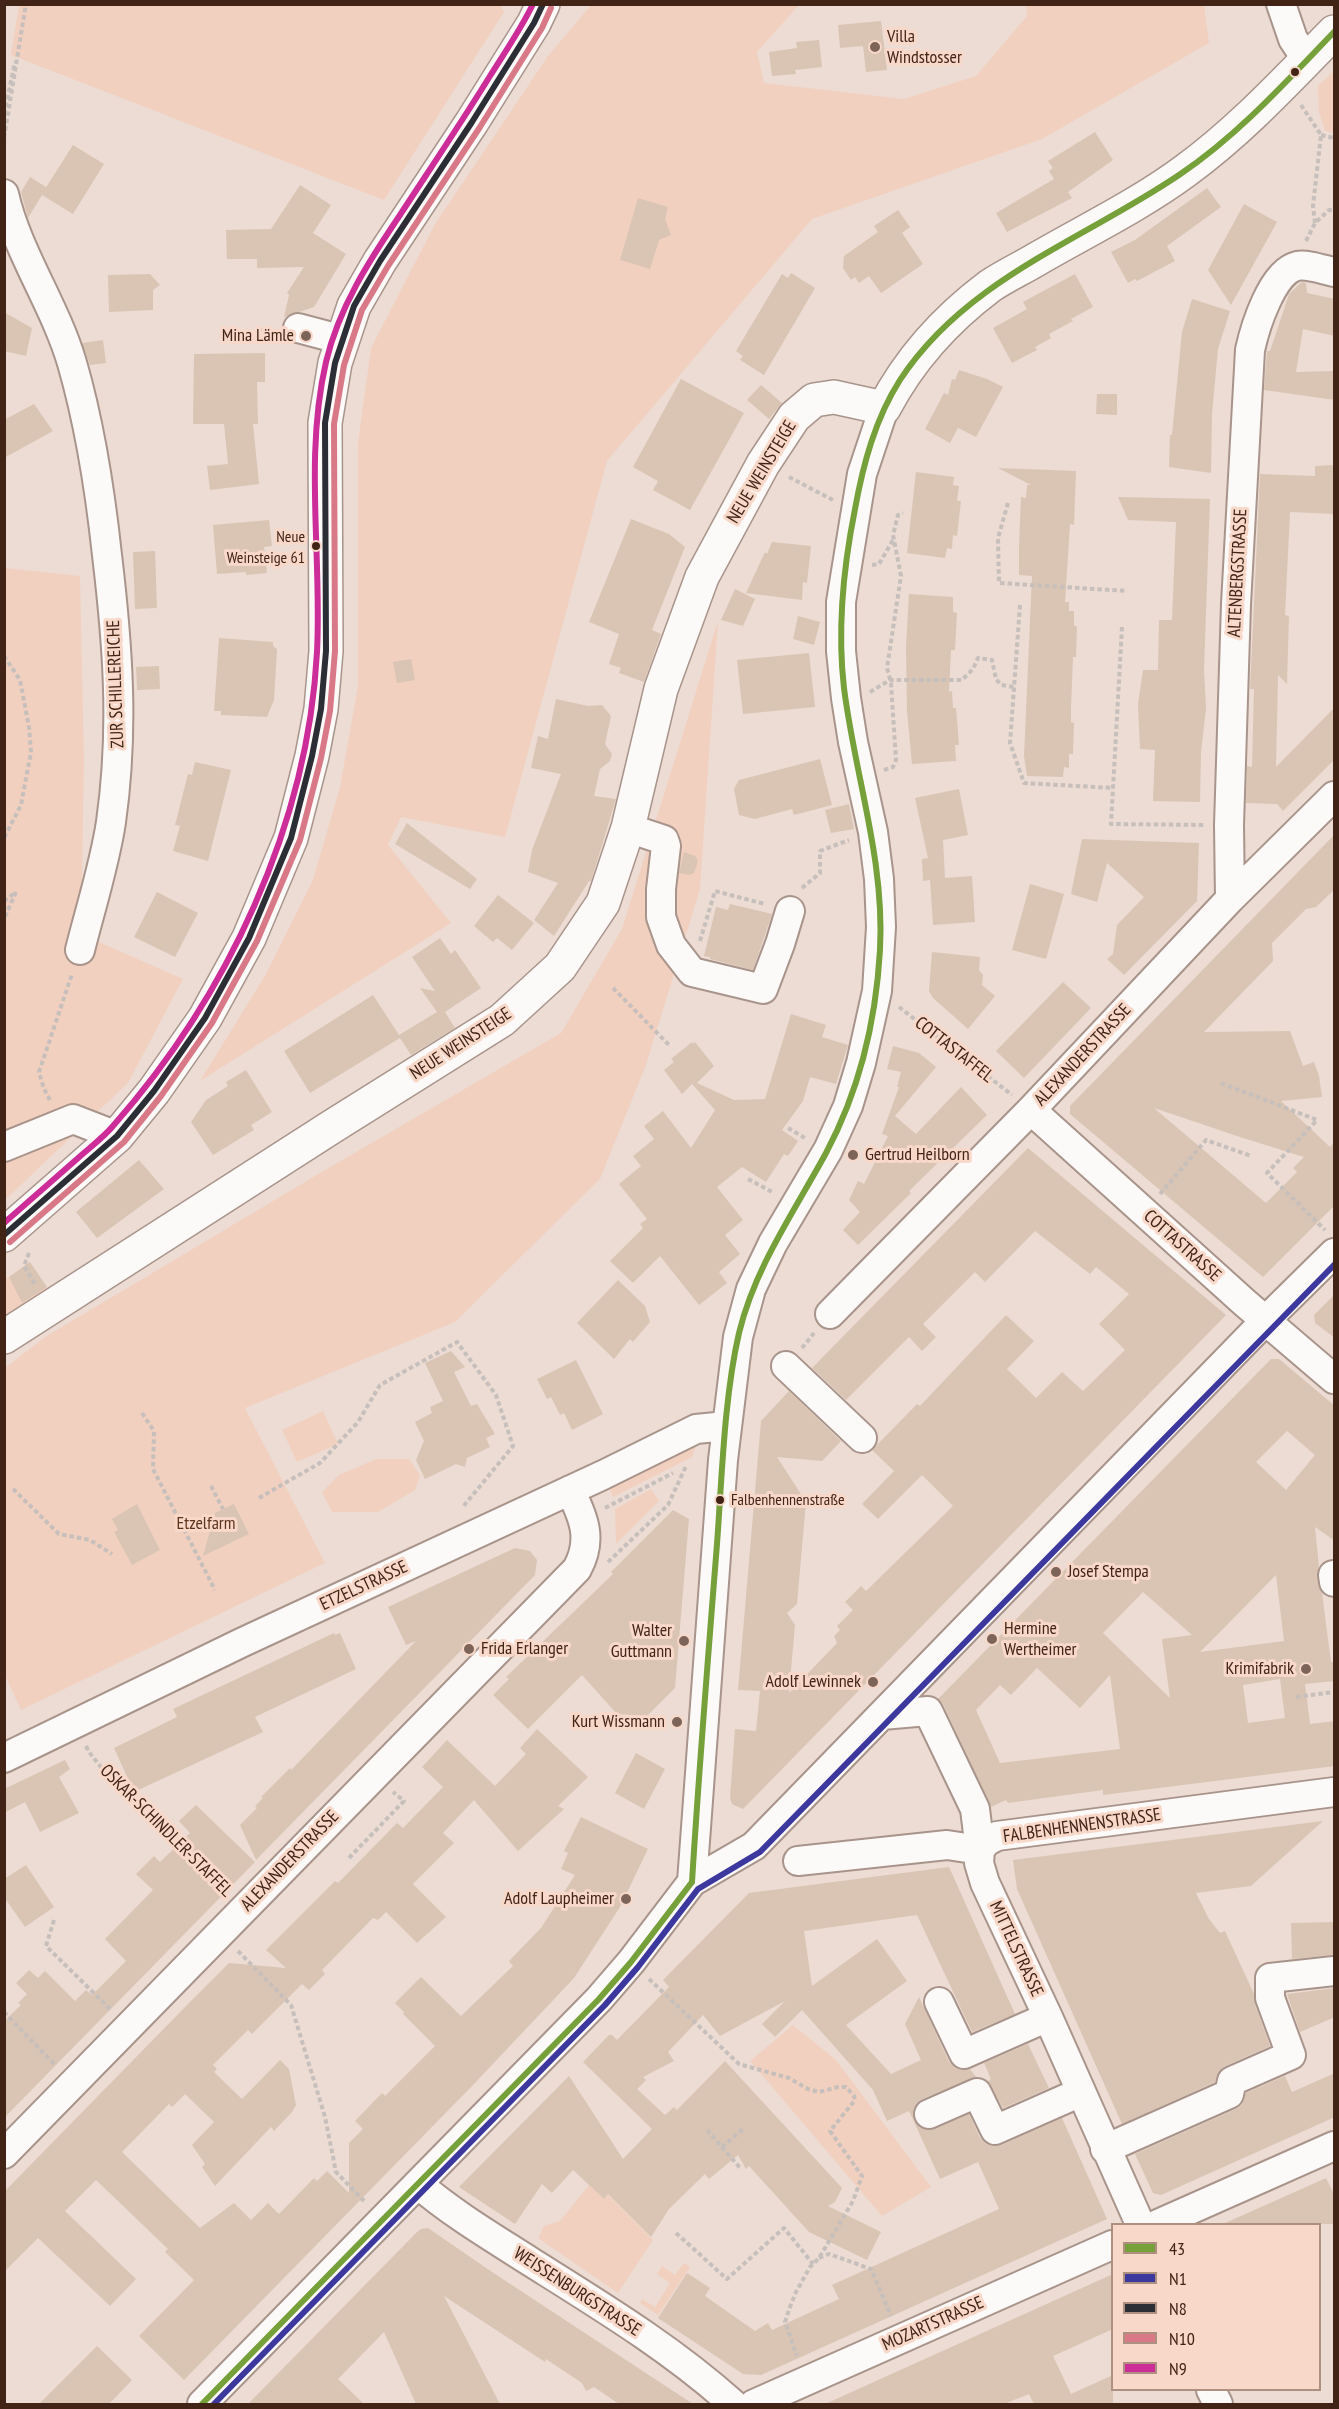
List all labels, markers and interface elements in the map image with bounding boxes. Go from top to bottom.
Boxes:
place label: Villa Windstosser [887,26,962,68]
marker: Villa Windstosser [868,40,882,54]
unlabelled marker [1289,66,1301,78]
place label: Mina Lämle [222,325,294,347]
marker: Mina Lämle [299,329,313,343]
street label: NEUE WEINSTEIGE [723,417,801,527]
street label: ALTENBERGSTRASSE [1224,508,1252,638]
place label: Neue Weinsteige 61 [227,527,305,565]
marker: Neue Weinsteige 61 [310,540,322,552]
street label: ZUR SCHILLEREICHE [103,619,129,749]
street label: ALEXANDERSTRASSE [1030,999,1136,1111]
street label: NEUE WEINSTEIGE [406,1003,516,1085]
street label: COTTASTAFFEL [910,1012,998,1088]
place label: Gertrud Heilborn [865,1144,970,1166]
marker: Gertrud Heilborn [846,1148,860,1162]
street label: COTTASTRASSE [1139,1206,1225,1286]
place label: Falbenhennenstraße [731,1490,845,1510]
marker: Falbenhennenstraße [714,1494,726,1506]
park label: Etzelfarm [176,1513,236,1535]
street label: ETZELSTRASSE [317,1556,411,1616]
place label: Josef Stempa [1068,1561,1149,1583]
marker: Josef Stempa [1049,1565,1063,1579]
place label: Hermine Wertheimer [1004,1618,1077,1660]
place label: Walter Guttmann [611,1620,672,1662]
marker: Hermine Wertheimer [985,1632,999,1646]
marker: Walter Guttmann [677,1634,691,1648]
place label: Frida Erlanger [481,1638,568,1660]
marker: Frida Erlanger [462,1642,476,1656]
place label: Krimifabrik [1226,1658,1294,1680]
marker: Krimifabrik [1299,1662,1313,1676]
place label: Adolf Lewinnek [766,1671,861,1693]
marker: Adolf Lewinnek [866,1675,880,1689]
place label: Kurt Wissmann [572,1711,665,1733]
marker: Kurt Wissmann [670,1715,684,1729]
street label: OSKAR-SCHINDLER-STAFFEL [95,1760,237,1902]
street label: FALBENHENNENSTRASSE [1002,1804,1162,1848]
street label: ALEXANDERSTRASSE [236,1806,344,1916]
place label: Adolf Laupheimer [504,1888,614,1910]
marker: Adolf Laupheimer [619,1892,633,1906]
street label: MITTELSTRASSE [984,1898,1048,2000]
legend [1111,2223,1321,2391]
text: 43 [1169,2237,1185,2260]
street label: WEISSENBURGSTRASSE [509,2243,645,2341]
text: N1 [1169,2267,1187,2290]
street label: MOZARTSTRASSE [879,2292,987,2356]
text: N8 [1169,2297,1187,2320]
text: N10 [1169,2327,1195,2350]
text: N9 [1169,2357,1187,2380]

